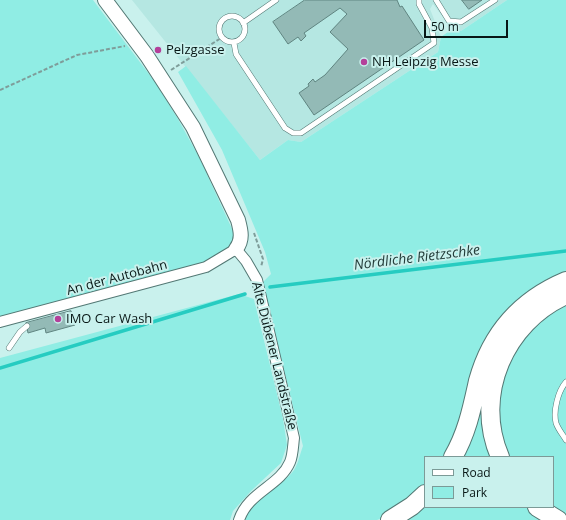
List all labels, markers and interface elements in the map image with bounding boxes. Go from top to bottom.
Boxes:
scale bar [426,12,510,38]
text: 50 m [431,18,459,35]
place label: Pelzgasse [166,42,224,58]
marker: Pelzgasse [153,45,163,55]
place label: NH Leipzig Messe [372,54,479,70]
marker: NH Leipzig Messe [359,57,369,67]
water label: Nördliche Rietzschke [353,242,481,274]
street label: An der Autobahn [65,257,169,299]
street label: Alte Dübener Landstraße [248,280,300,432]
place label: IMO Car Wash [66,311,152,327]
marker: IMO Car Wash [53,314,63,324]
legend [424,456,554,508]
text: Road [462,464,491,481]
text: Park [462,484,487,501]

